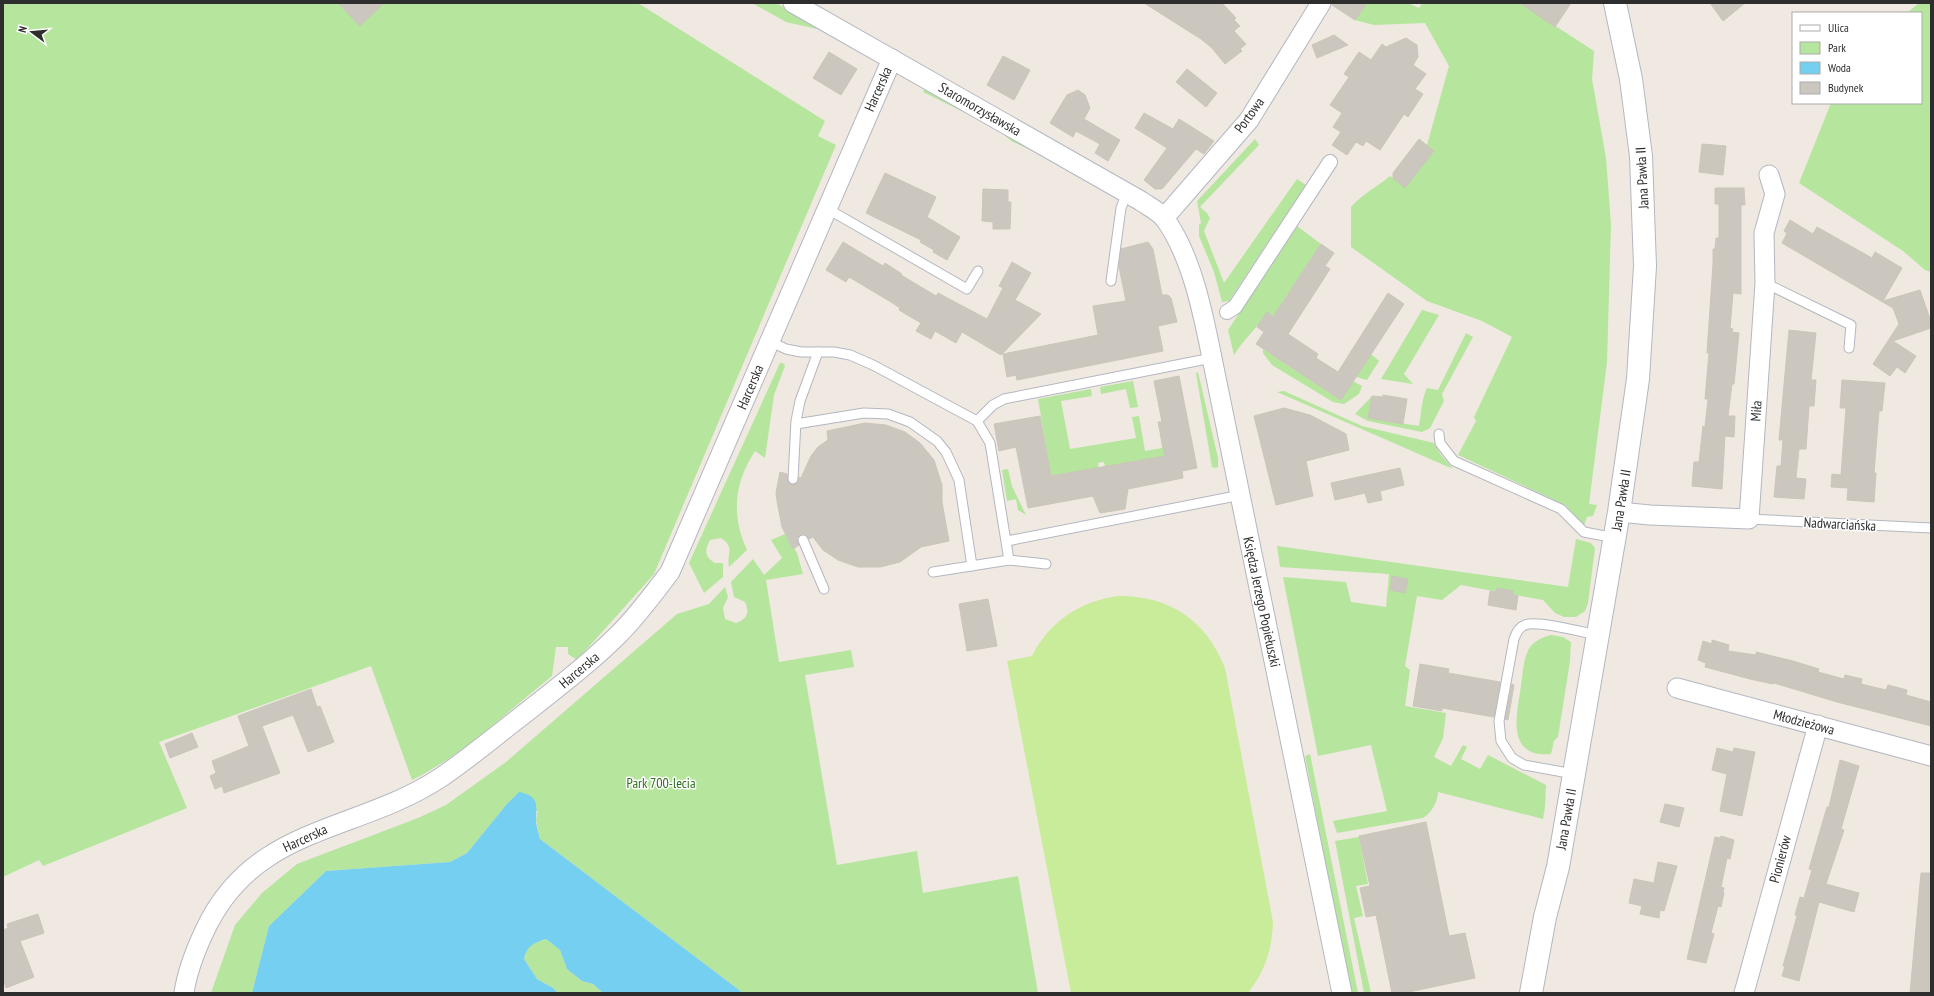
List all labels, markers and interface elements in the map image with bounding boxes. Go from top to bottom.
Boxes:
north arrow [12,12,52,52]
legend [1792,12,1922,104]
text: Ulica [1828,20,1849,35]
text: N [15,24,30,34]
text: Park [1828,40,1846,55]
text: Woda [1828,60,1851,75]
street label: Harcerska [860,64,896,114]
street label: Staromorzysławska [936,78,1024,140]
text: Budynek [1828,80,1864,95]
street label: Portowa [1230,94,1268,136]
street label: Jana Pawła II [1631,147,1653,210]
street label: Harcerska [733,362,767,412]
street label: Miła [1746,400,1766,422]
street label: Jana Pawła II [1607,468,1635,533]
street label: Nadwarciańska [1803,513,1877,535]
street label: Księdza Jerzego Popiełuszki [1239,535,1285,669]
street label: Harcerska [555,648,603,692]
street label: Młodzieżowa [1771,705,1837,739]
park label: Park 700-lecia [627,774,695,792]
street label: Jana Pawła II [1552,787,1580,852]
street label: Harcerska [280,820,330,856]
street label: Pionierów [1765,833,1795,885]

